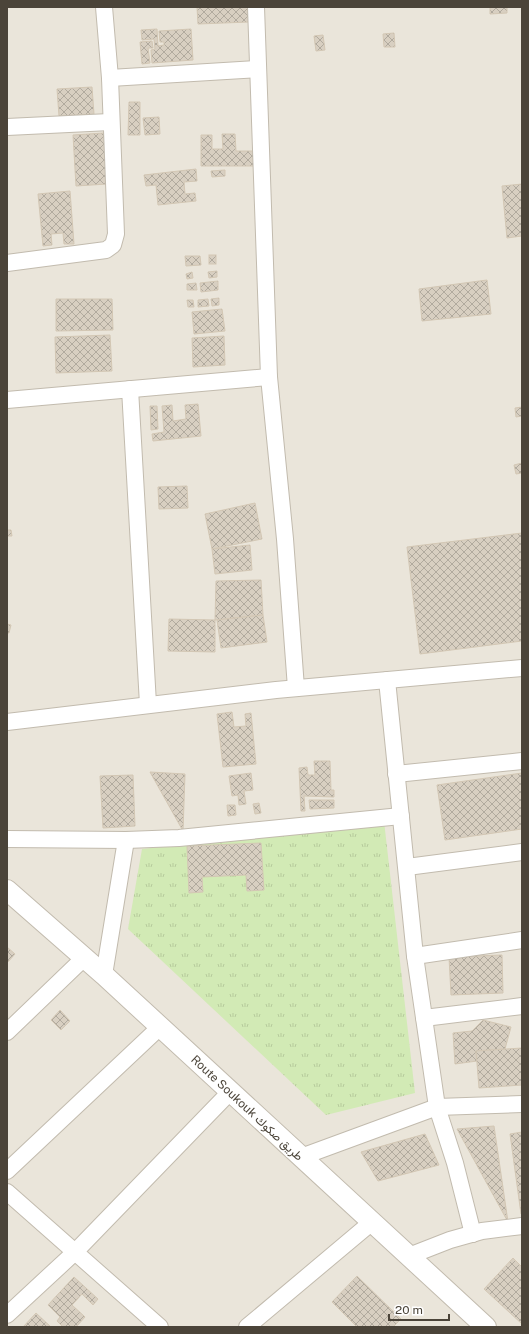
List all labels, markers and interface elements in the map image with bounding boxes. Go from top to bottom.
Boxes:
street label: Route Soukouk طريق صكوك [187,1052,306,1164]
scale bar [389,1296,449,1322]
text: 20 m [395,1303,423,1317]

